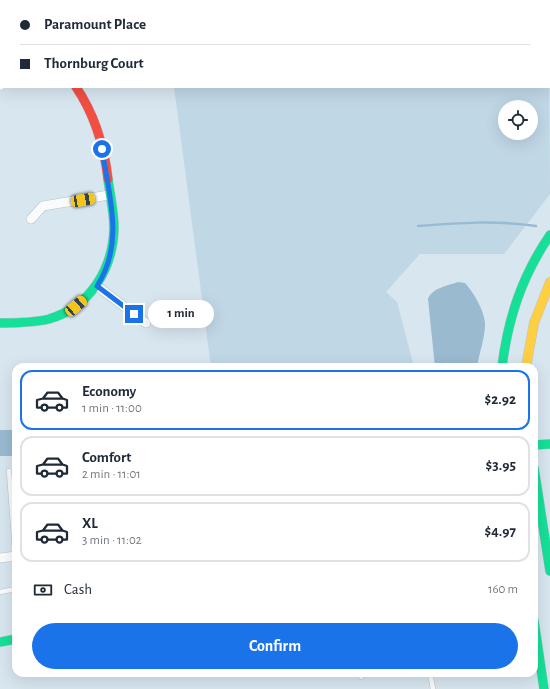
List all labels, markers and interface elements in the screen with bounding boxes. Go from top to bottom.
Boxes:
text: Paramount Place [44,17,146,32]
text: Thornburg Court [44,56,144,71]
map controls [498,100,538,140]
button: locate [498,100,538,140]
route start [93,140,111,158]
car [70,192,96,208]
car [63,294,89,318]
callout: 1 min [148,300,214,328]
route end [125,305,143,323]
text: 1 min [167,307,195,320]
icon: car [34,382,70,418]
text: Economy [82,384,136,399]
text: $2.92 [484,392,516,407]
text: 1 min · 11:00 [82,402,142,415]
icon: car [34,448,70,484]
text: Comfort [82,450,131,465]
text: $3.95 [486,458,516,473]
text: 2 min · 11:01 [82,468,141,481]
icon: car [34,514,70,550]
text: XL [82,516,98,531]
text: $4.97 [485,524,516,539]
text: 3 min · 11:02 [82,534,142,547]
icon: cash [32,579,54,601]
text: Cash [64,582,92,597]
text: 160 m [488,583,518,596]
button: Confirm [32,623,518,669]

